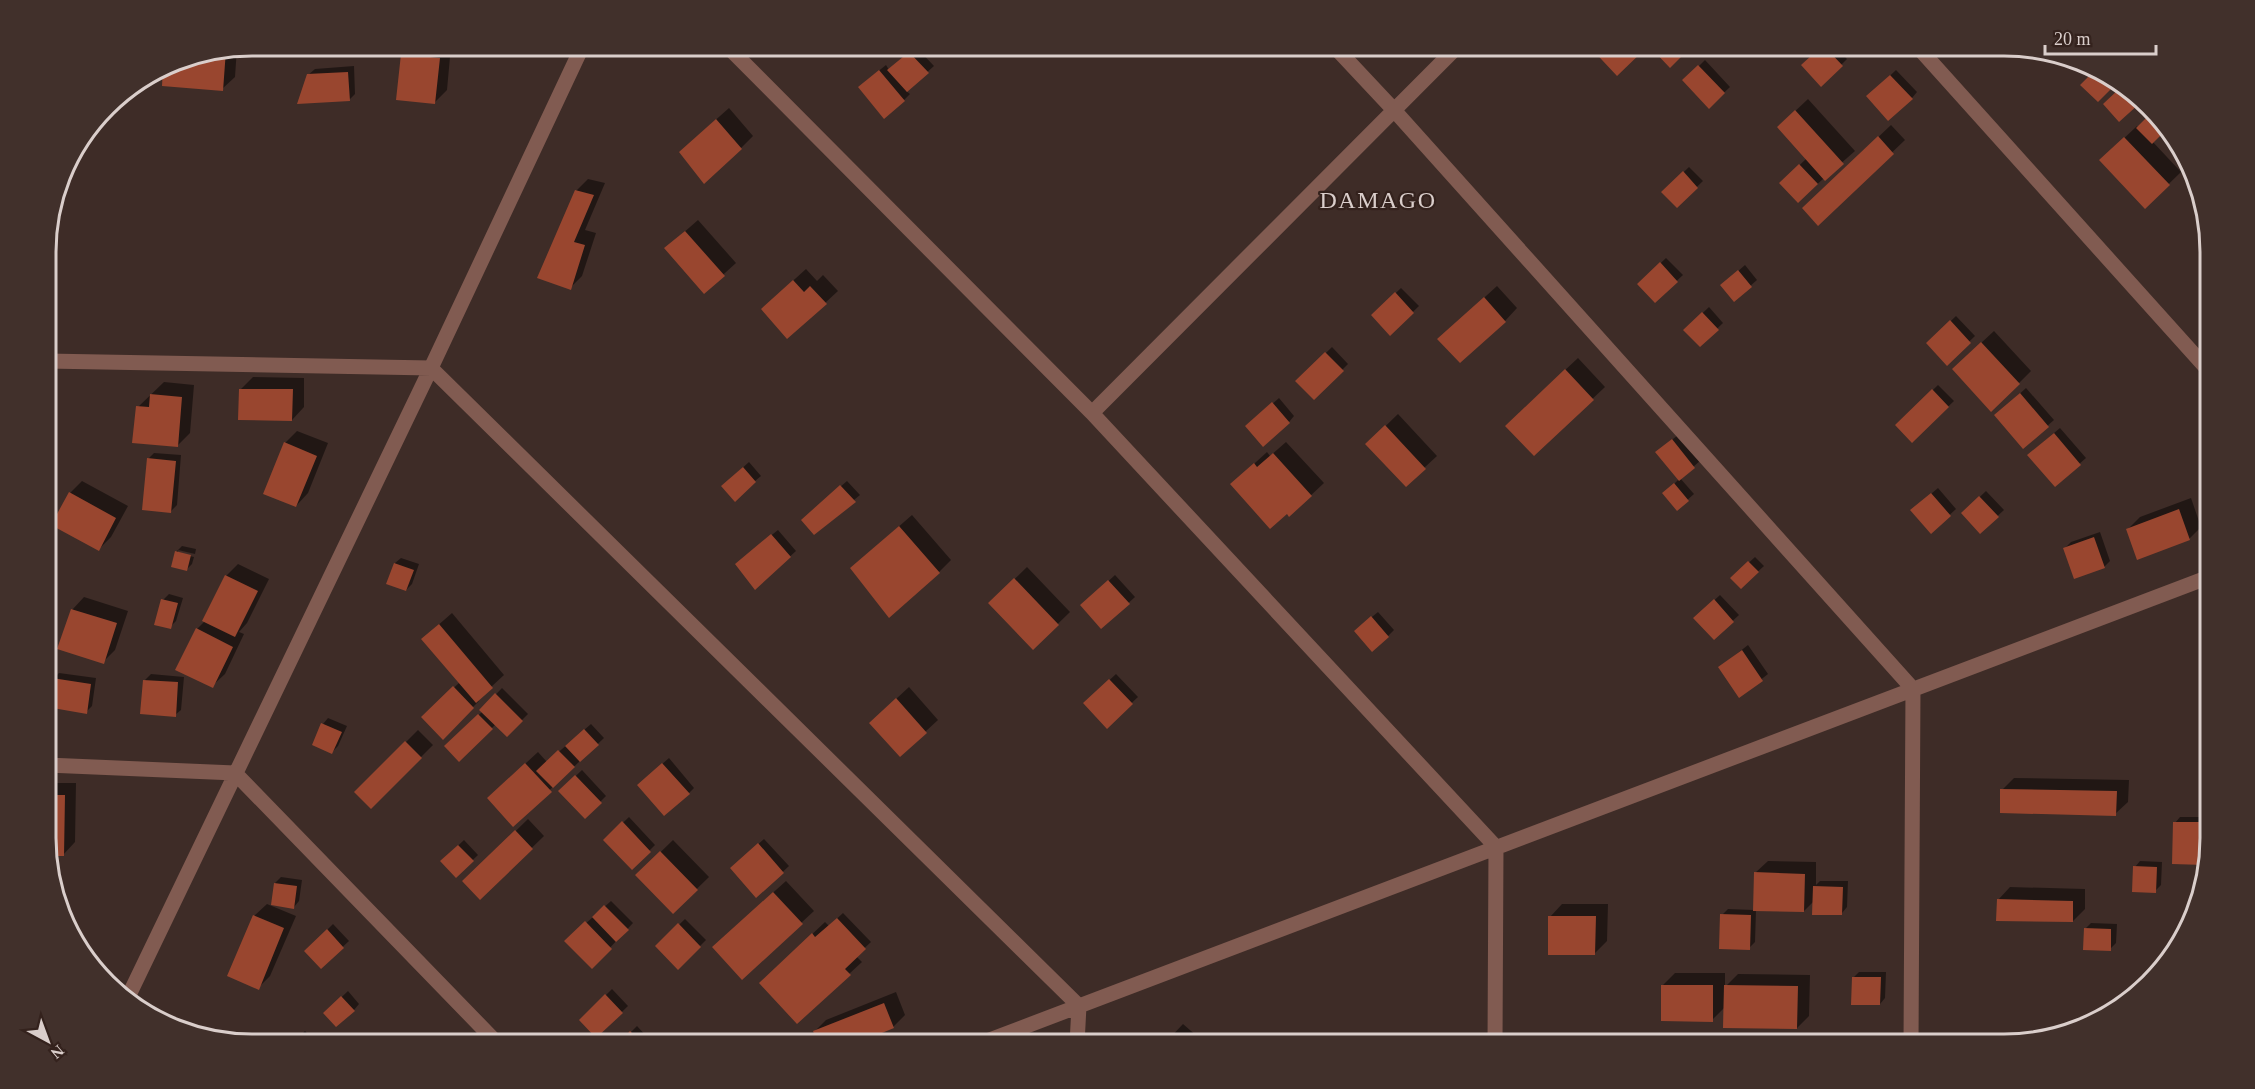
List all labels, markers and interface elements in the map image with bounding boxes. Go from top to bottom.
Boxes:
scale bar [2045,18,2156,56]
text: 20 m [2054,29,2091,49]
district label: DAMAGO [1320,187,1437,213]
north arrow [18,1011,78,1071]
text: N [47,1042,67,1062]

